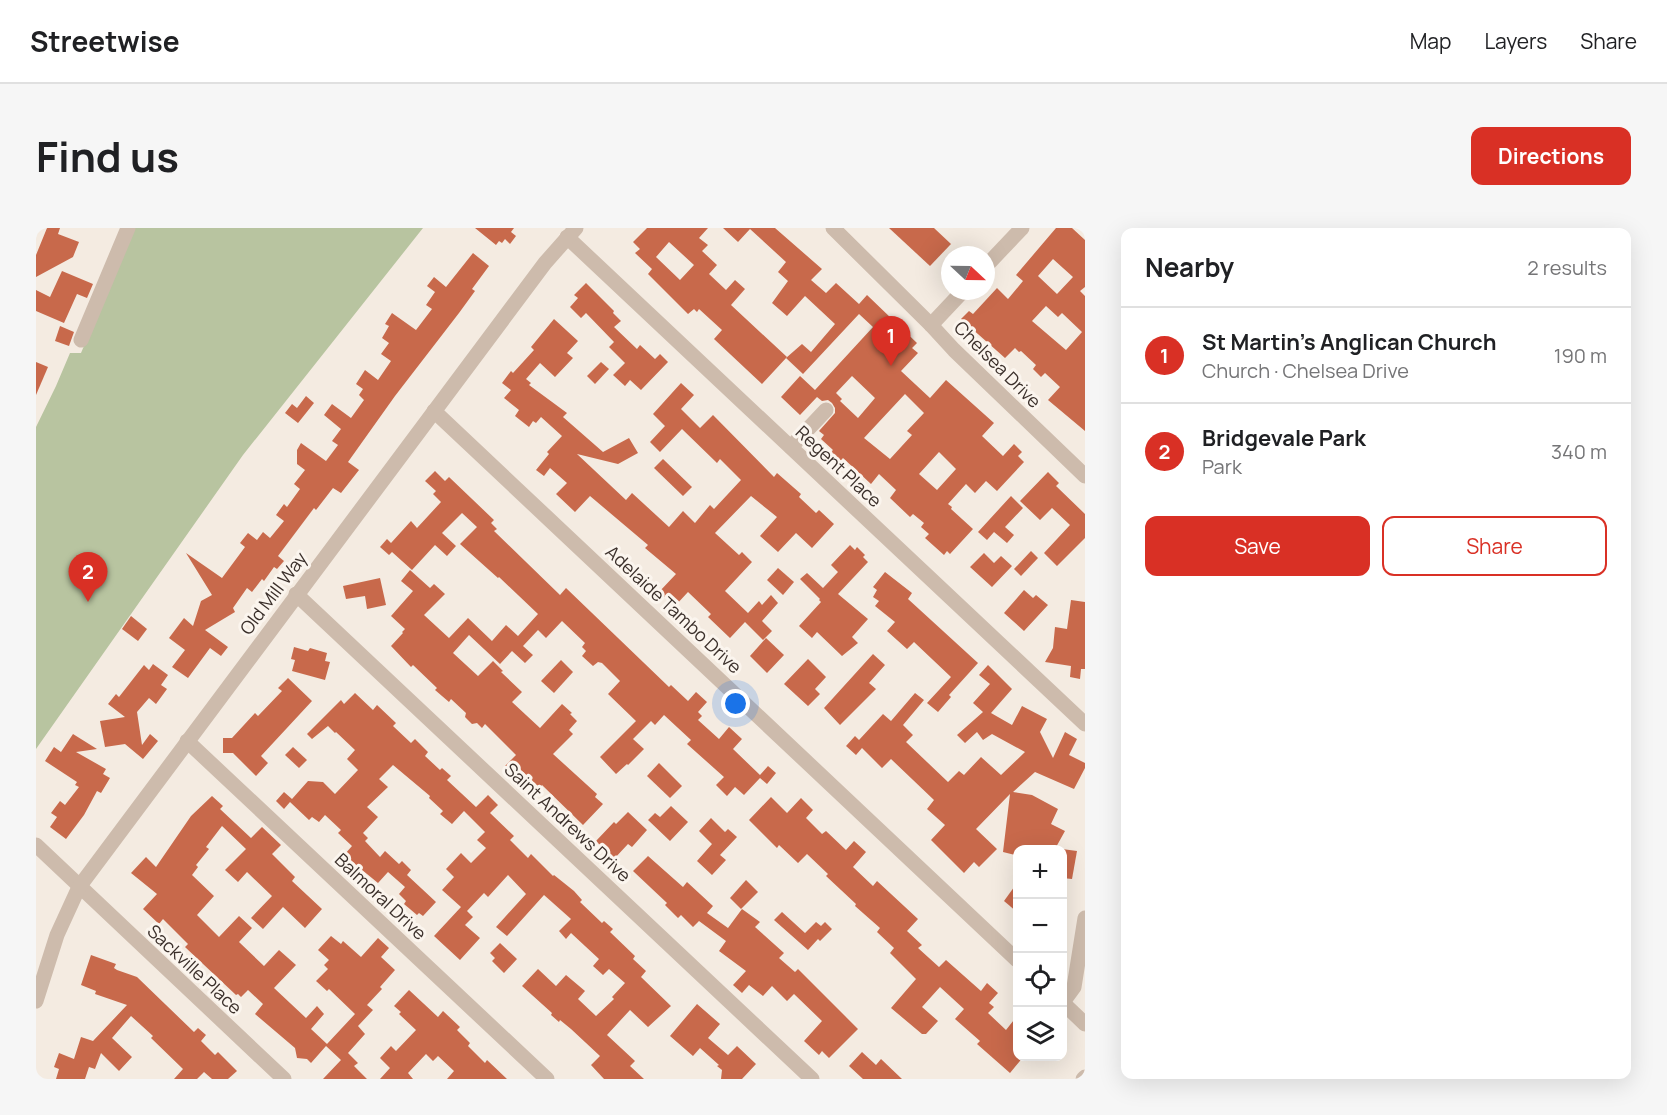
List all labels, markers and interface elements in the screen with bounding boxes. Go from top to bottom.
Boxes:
text: Streetwise [30,22,180,60]
text: Map [1410,27,1451,55]
text: Layers [1484,27,1547,55]
text: Share [1580,27,1637,55]
text: Find us [36,127,179,185]
button: Directions [1471,127,1631,185]
north arrow [941,246,995,300]
text: Nearby [1145,249,1234,285]
text: 2 results [1527,254,1607,281]
street label: Chelsea Drive [949,315,1047,413]
pin: 1 [872,316,910,366]
text: St Martin's Anglican Church [1202,327,1497,357]
text: 1 [1160,342,1169,369]
text: 190 m [1554,342,1607,369]
text: Church · Chelsea Drive [1202,357,1409,384]
street label: Regent Place [791,420,887,512]
text: Bridgevale Park [1202,423,1366,453]
text: 2 [1159,438,1170,465]
text: 340 m [1551,438,1607,465]
text: Park [1202,453,1242,480]
button: Save [1145,516,1370,576]
button: Share [1382,516,1607,576]
street label: Adelaide Tambo Drive [601,540,747,678]
street label: Old Mill Way [234,546,312,639]
pin: 2 [68,552,108,602]
your location [721,689,750,718]
street label: Saint Andrews Drive [500,757,636,887]
map controls [1013,845,1067,1061]
button: + [1013,845,1067,899]
street label: Balmoral Drive [330,847,432,945]
button: − [1013,899,1067,953]
street label: Sackville Place [143,919,247,1019]
button: locate [1013,953,1067,1007]
button: layers [1013,1007,1067,1061]

